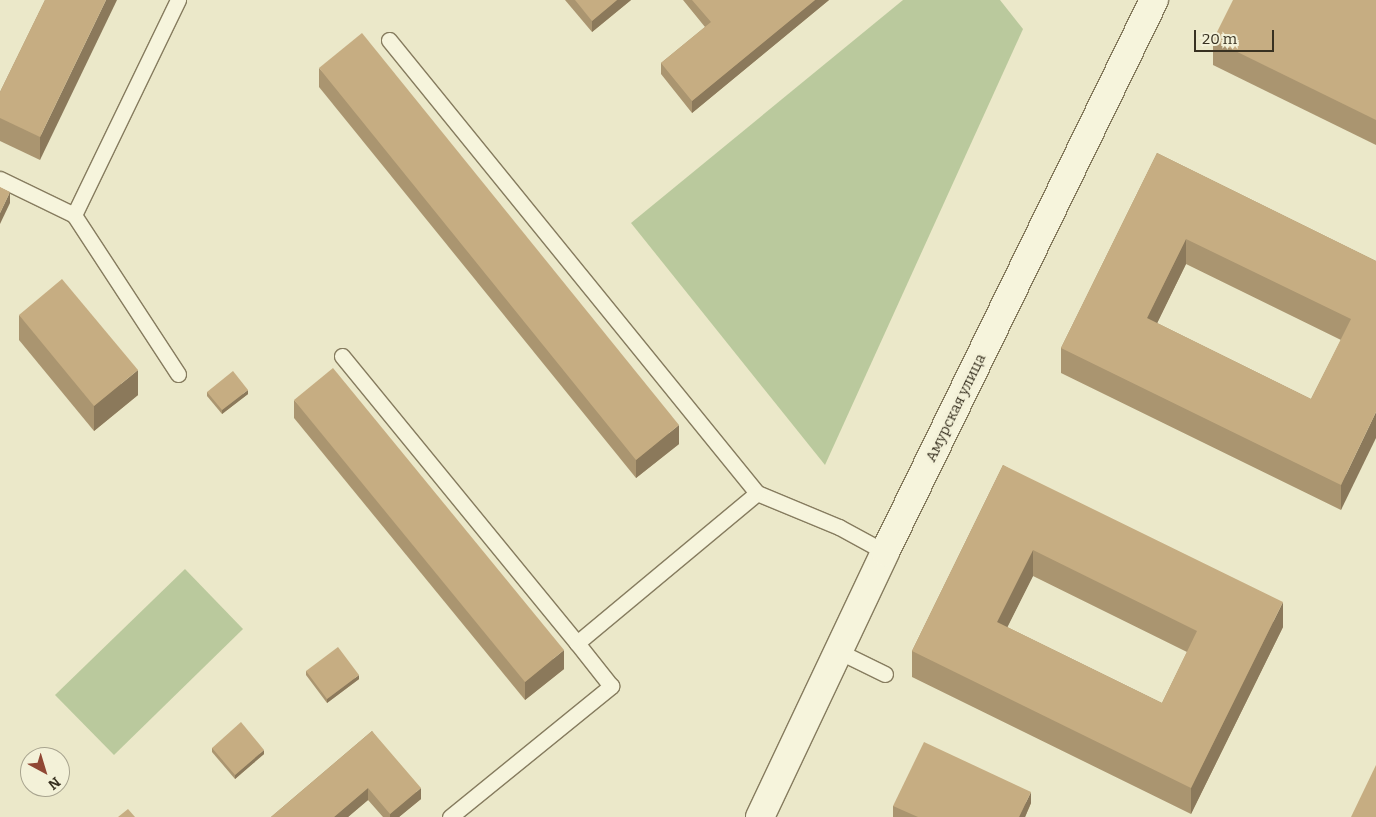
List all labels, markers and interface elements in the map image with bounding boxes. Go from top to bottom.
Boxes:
scale bar [1196,20,1276,52]
text: 20 m [1202,30,1237,48]
street label: Амурская улица [922,351,990,465]
north arrow [20,747,70,797]
text: N [45,773,64,793]

